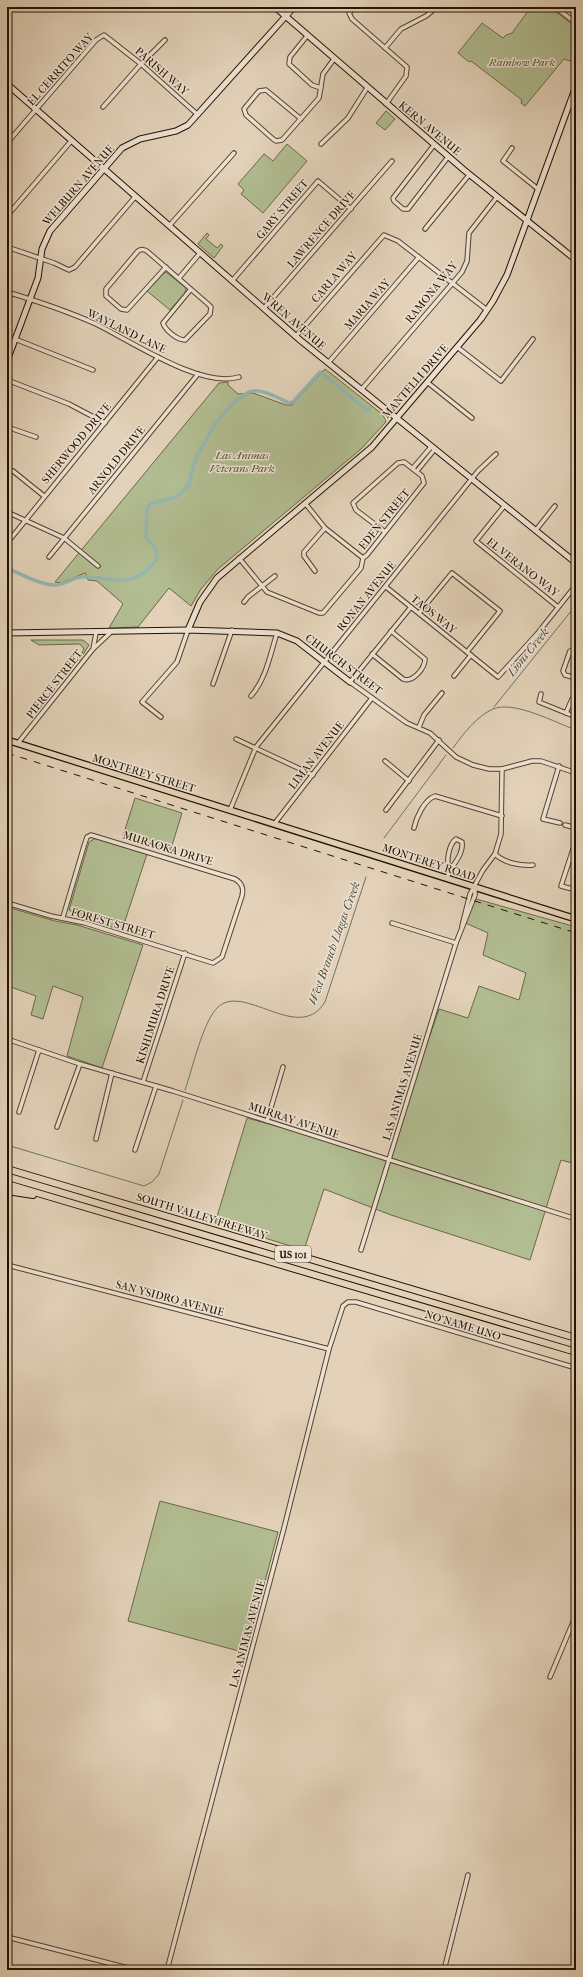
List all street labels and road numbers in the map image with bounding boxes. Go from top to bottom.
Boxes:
street label: EL CERRITO WAY [24,30,97,108]
street label: PARISH WAY [132,45,192,99]
street label: KERN AVENUE [396,99,464,158]
street label: WELBURN AVENUE [39,142,117,229]
street label: GARY STREET [254,176,312,242]
street label: LAWRENCE DRIVE [284,188,359,271]
street label: CARLA WAY [309,249,360,305]
street label: RAMONA WAY [403,258,461,326]
street label: MARIA WAY [342,276,393,332]
street label: WREN AVENUE [258,290,328,353]
street label: WAYLAND LANE [84,306,169,356]
street label: MANTELLI DRIVE [380,341,451,421]
street label: SHERWOOD DRIVE [39,400,114,486]
street label: ARNOLD DRIVE [84,423,148,498]
street label: EDEN STREET [356,486,413,552]
street label: EL VERANO WAY [484,535,562,600]
street label: RONAN AVENUE [334,559,399,634]
street label: TAOS WAY [408,592,460,637]
street label: CHURCH STREET [303,631,385,698]
street label: PIERCE STREET [24,647,86,721]
street label: LIMAN AVENUE [286,718,347,792]
street label: MONTEREY STREET [91,752,198,796]
street label: MURAOKA DRIVE [121,829,215,869]
street label: MONTEREY ROAD [381,841,477,884]
street label: FOREST STREET [69,905,157,942]
street label: KISHIMURA DRIVE [134,965,177,1065]
street label: LAS ANIMAS AVENUE [380,1032,425,1142]
street label: MURRAY AVENUE [247,1100,341,1141]
street label: SOUTH VALLEY FREEWAY [135,1190,269,1243]
road number: US 101 [275,1246,311,1262]
street label: SAN YSIDRO AVENUE [114,1278,226,1319]
street label: NO NAME UNO [423,1308,503,1343]
street label: LAS ANIMAS AVENUE [227,1579,268,1689]

